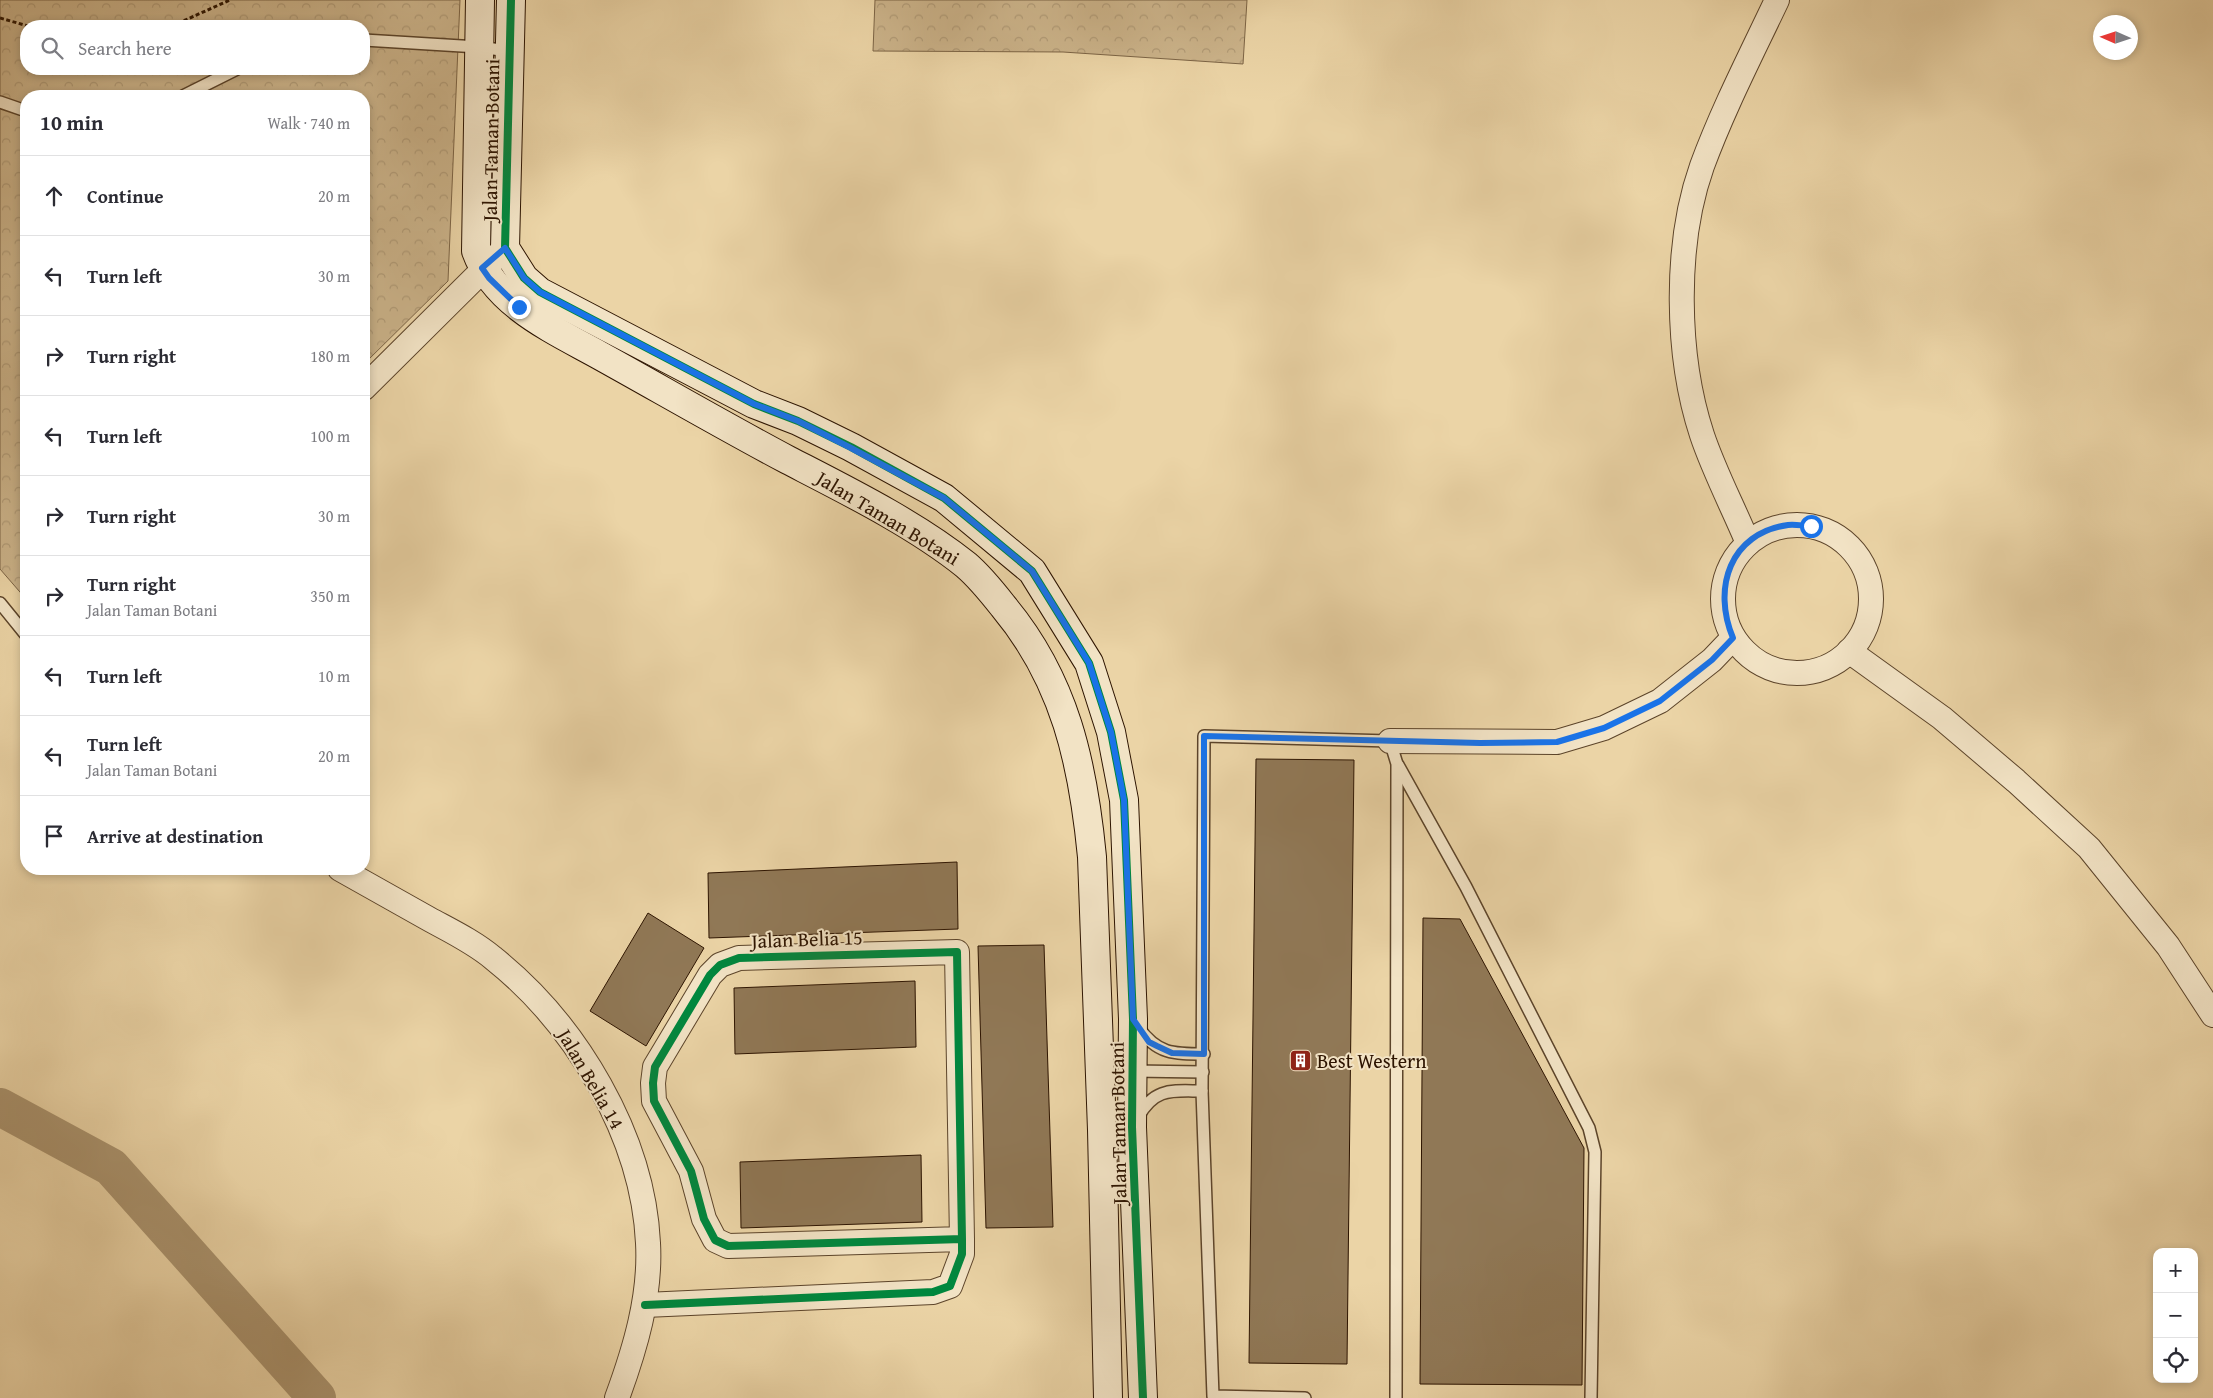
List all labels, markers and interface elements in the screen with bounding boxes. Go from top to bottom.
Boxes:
north arrow [2093,15,2138,60]
search box [20,20,370,75]
icon: search [38,34,66,62]
text: Search here [78,34,172,62]
street label: Jalan Taman Botani [475,58,506,225]
text: 10 min [40,107,103,138]
text: Walk · 740 m [267,111,350,135]
icon: ahead [40,182,68,210]
text: Continue [87,182,164,210]
text: 20 m [318,184,350,208]
icon: left [40,262,68,290]
text: Turn left [87,262,162,290]
text: 30 m [318,264,350,288]
route end [508,296,531,319]
icon: right [40,342,68,370]
text: Turn right [87,342,176,370]
text: 180 m [310,344,350,368]
icon: left [40,422,68,450]
text: Turn left [87,422,162,450]
text: 100 m [310,424,350,448]
street label: Jalan Taman Botani [808,462,966,572]
icon: right [40,502,68,530]
text: Turn right [87,502,176,530]
text: 30 m [318,504,350,528]
route start [1800,515,1823,538]
text: Turn right [87,570,176,598]
icon: right [40,582,68,610]
text: 350 m [310,584,350,608]
text: Jalan Taman Botani [87,598,217,622]
icon: left [40,662,68,690]
text: Turn left [87,662,162,690]
text: 10 m [318,664,350,688]
text: Turn left [87,730,162,758]
icon: left [40,742,68,770]
text: 20 m [318,744,350,768]
text: Jalan Taman Botani [87,758,217,782]
icon: arrive [40,822,68,850]
text: Arrive at destination [87,822,263,850]
street label: Jalan Belia 15 [748,922,863,955]
street label: Jalan Belia 14 [549,1021,632,1134]
street label: Jalan Taman Botani [1102,1041,1133,1208]
place label: Best Western [1317,1046,1427,1075]
building icon: Best Western [1289,1049,1313,1073]
map controls [2153,1248,2198,1383]
button: + [2153,1248,2198,1293]
button: − [2153,1293,2198,1338]
button: locate [2153,1338,2198,1383]

